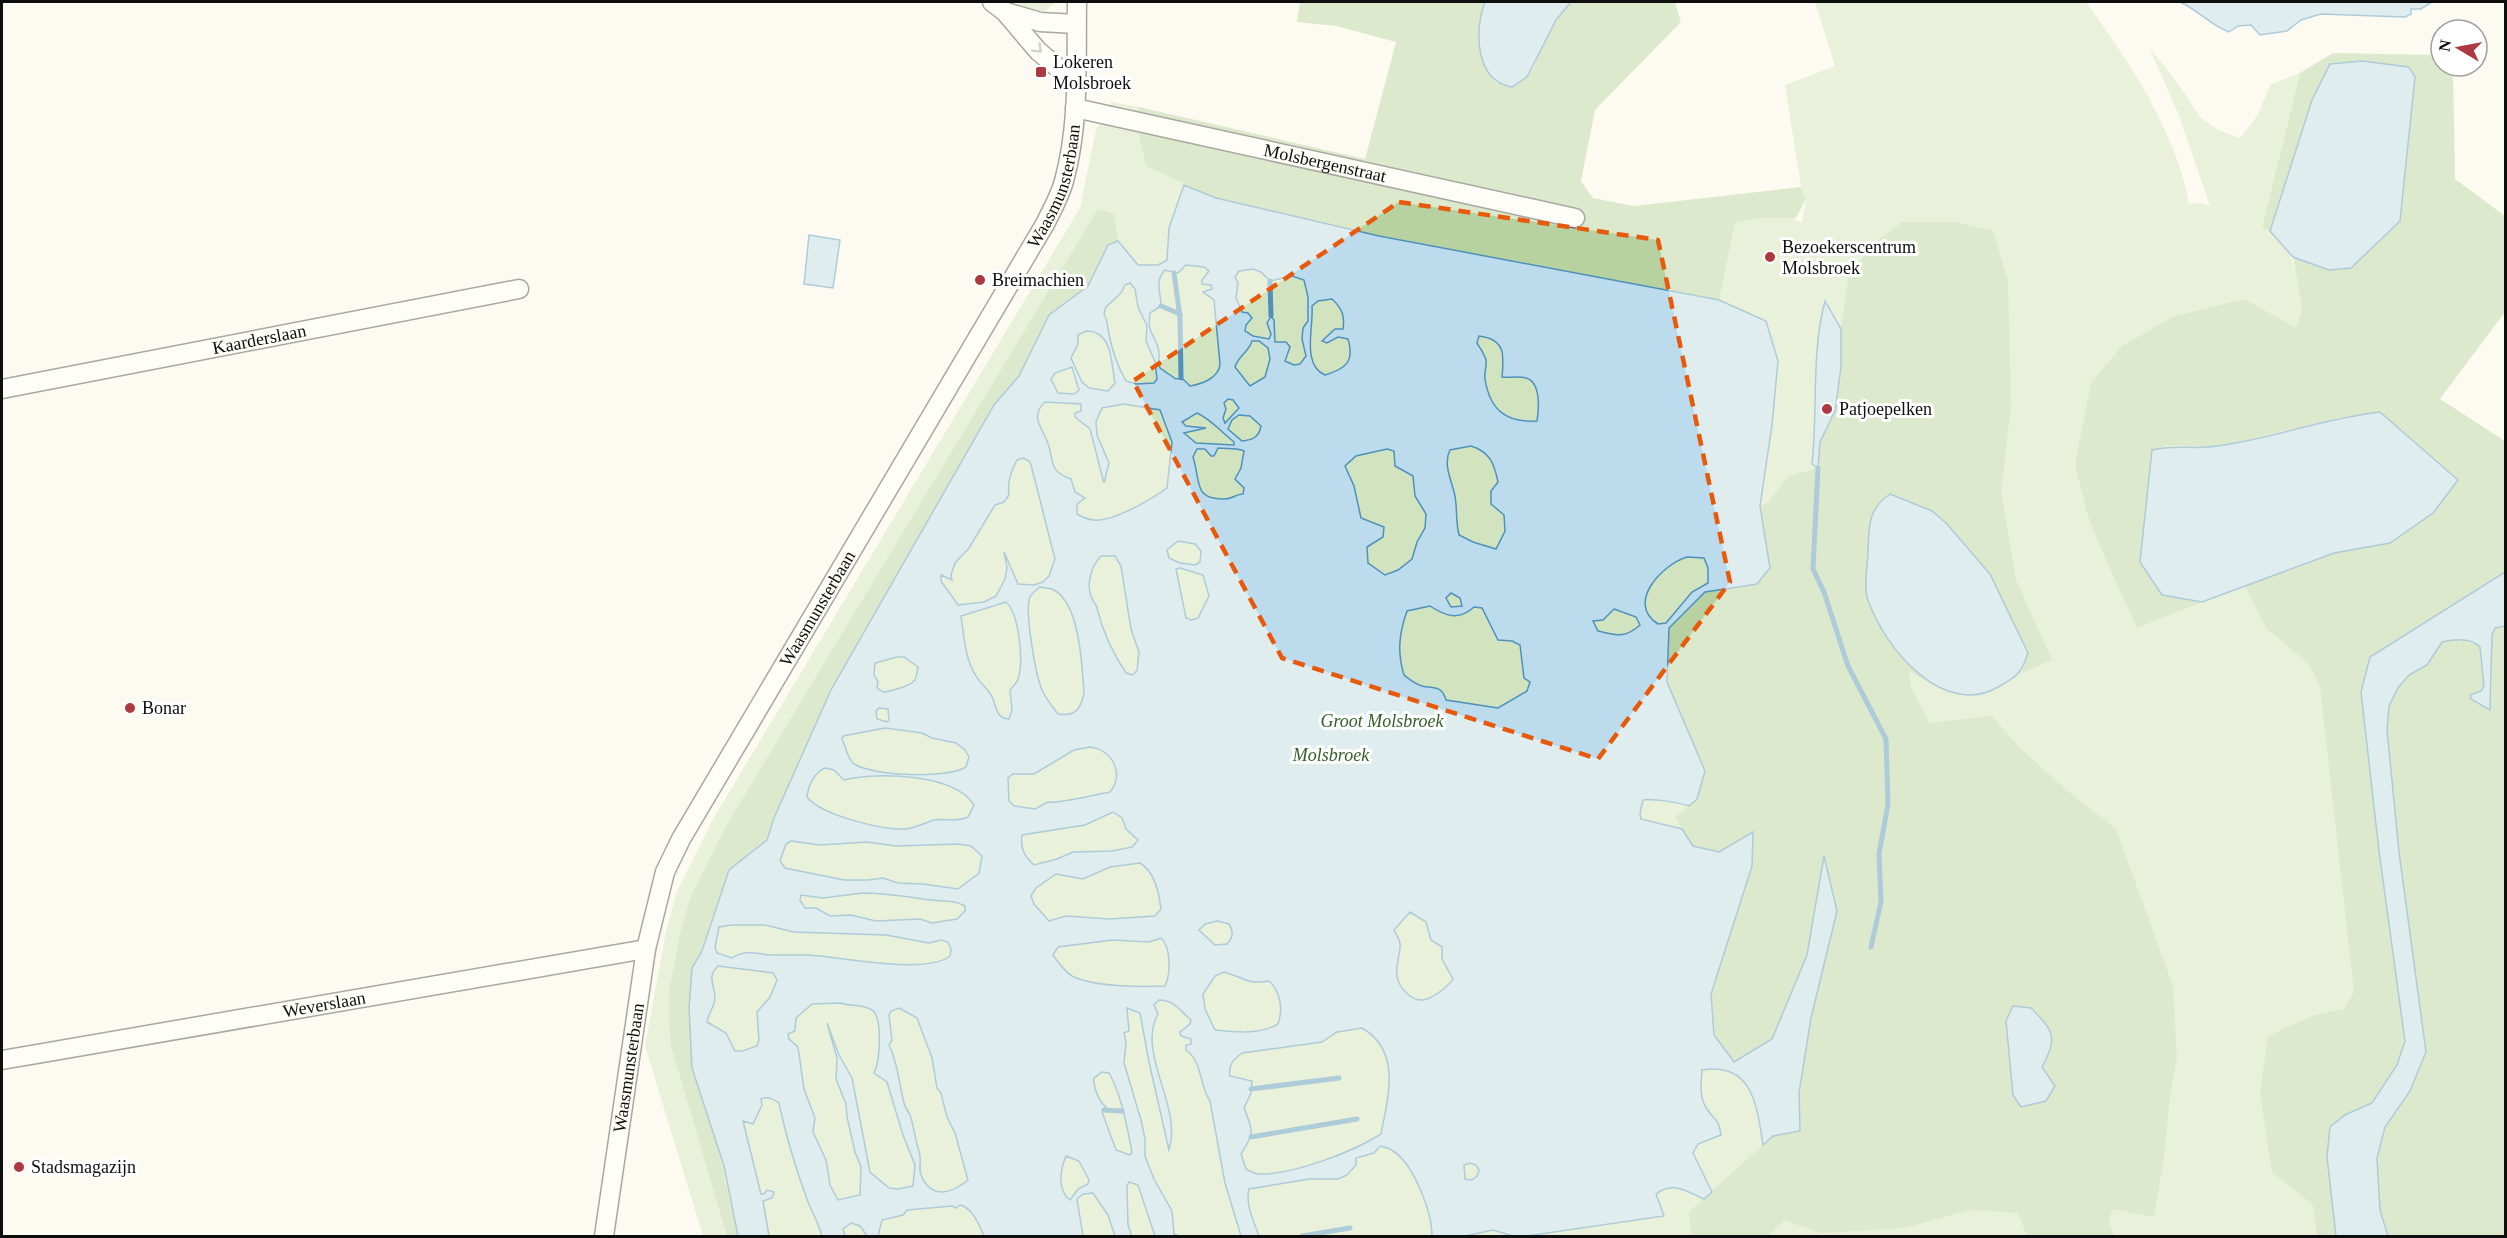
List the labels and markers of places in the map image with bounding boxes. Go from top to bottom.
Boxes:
place label: Lokeren Molsbroek [1053,52,1131,93]
marker: Lokeren Molsbroek [1034,65,1048,79]
place label: Bezoekerscentrum Molsbroek [1782,237,1916,278]
marker: Bezoekerscentrum Molsbroek [1763,250,1777,264]
place label: Breimachien [992,270,1084,290]
marker: Breimachien [973,273,987,287]
place label: Patjoepelken [1839,399,1932,419]
marker: Patjoepelken [1820,402,1834,416]
place label: Bonar [142,698,186,718]
marker: Bonar [123,701,137,715]
place label: Stadsmagazijn [31,1157,136,1177]
marker: Stadsmagazijn [12,1160,26,1174]

